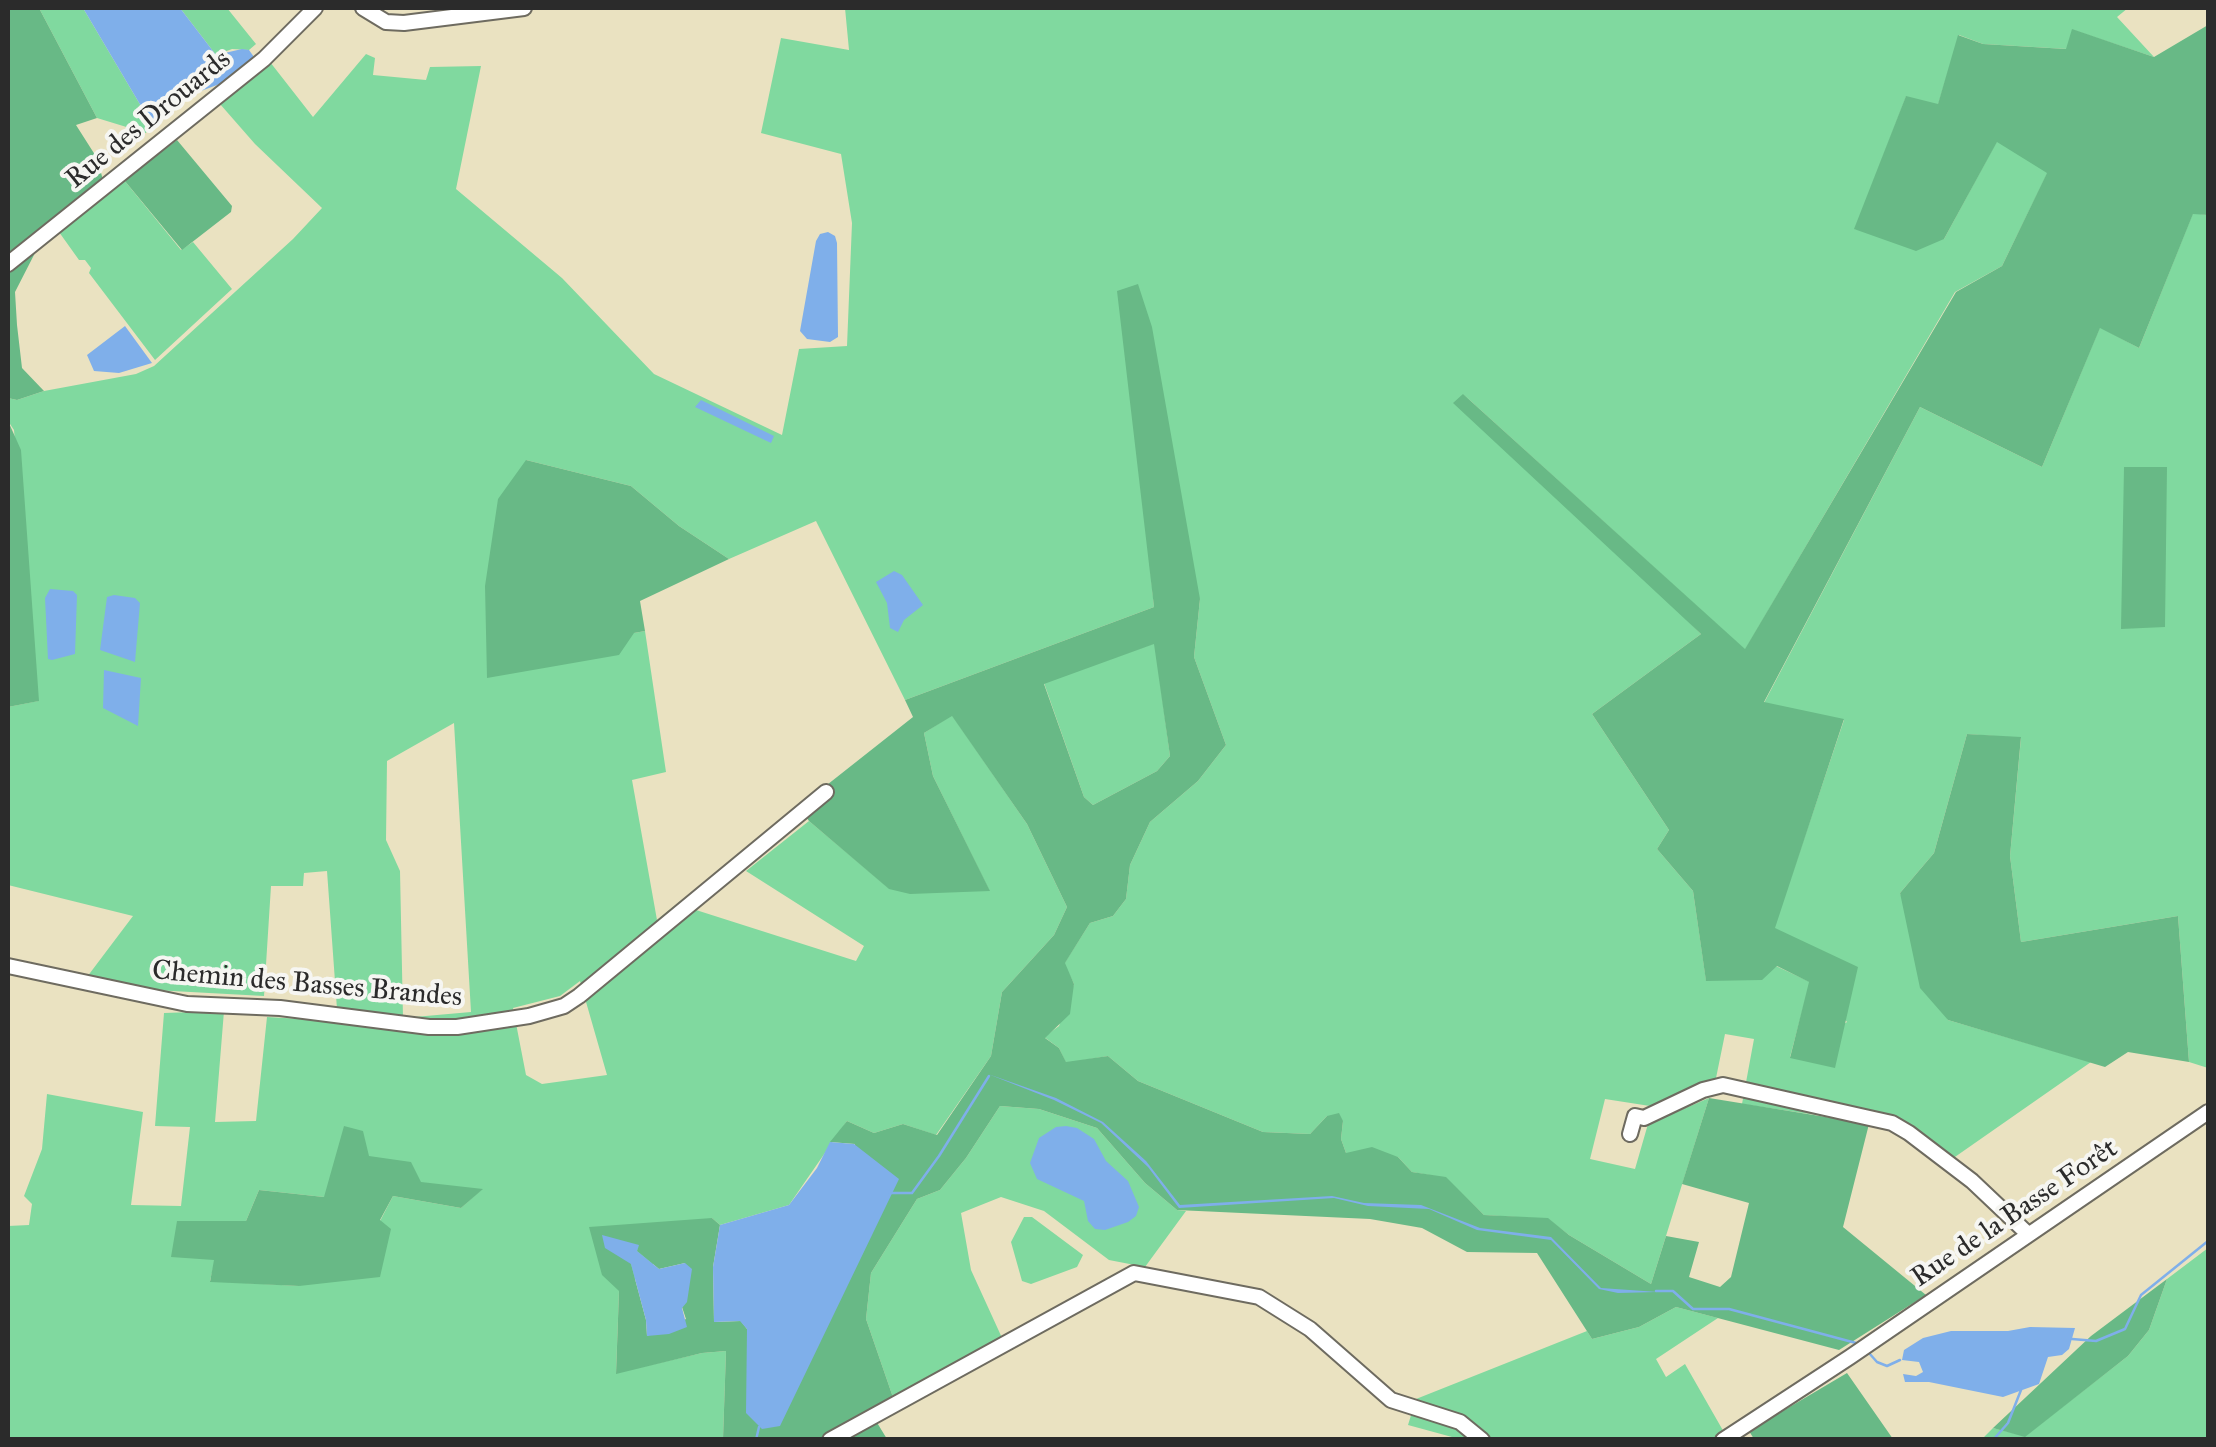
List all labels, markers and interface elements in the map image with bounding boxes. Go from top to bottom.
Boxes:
street label: Rue des Drouards [60,43,238,197]
street label: Chemin des Basses Brandes [151,955,463,1015]
street label: Rue de la Basse Forêt [1906,1133,2124,1295]

